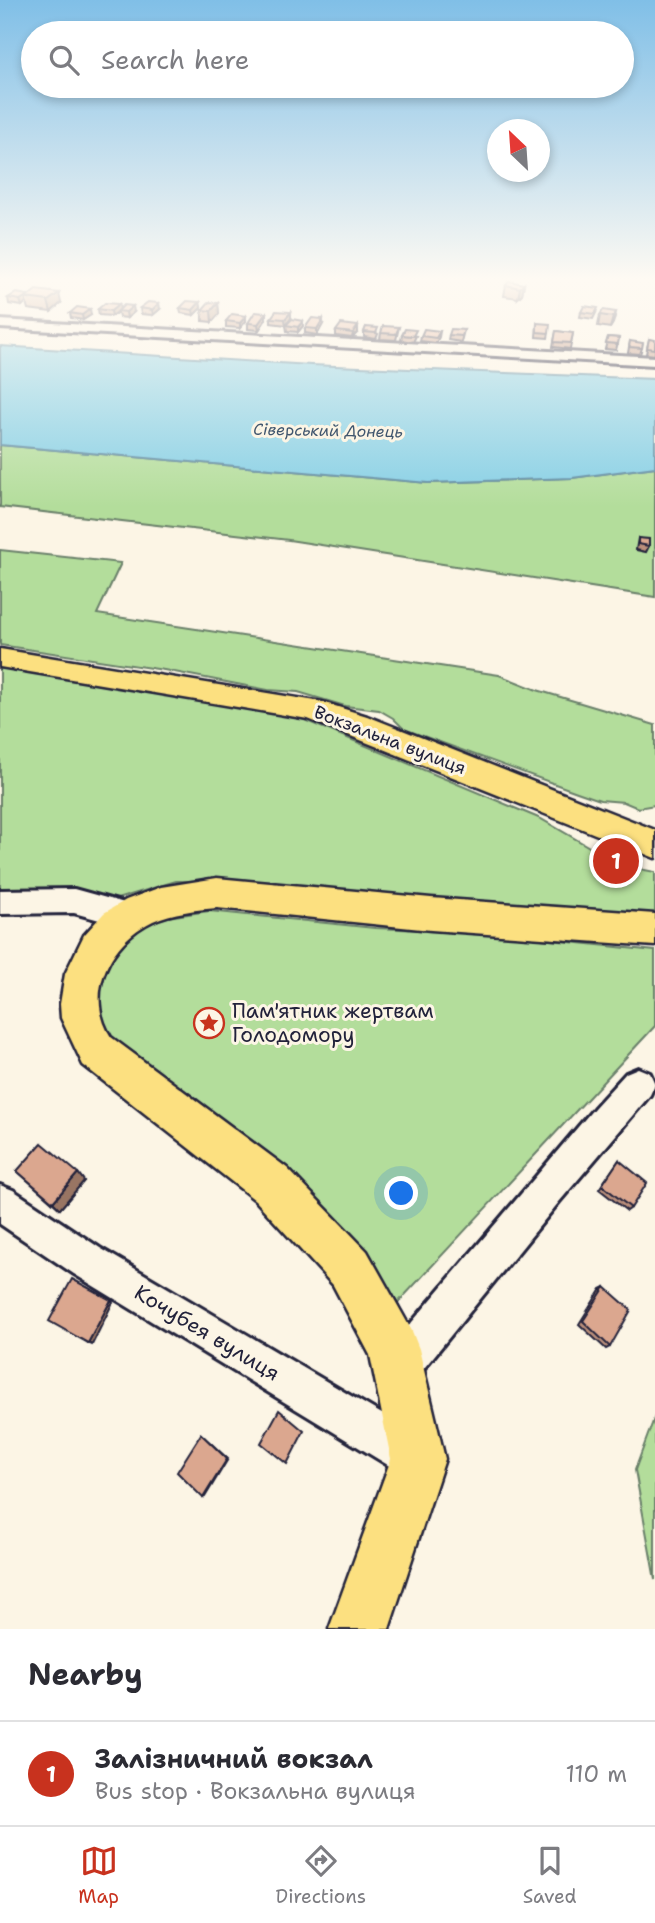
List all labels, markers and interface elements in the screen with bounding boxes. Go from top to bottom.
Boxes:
search box [21,21,634,98]
icon: search [45,41,83,79]
text: Search here [101,42,250,77]
north arrow [487,119,550,182]
water label: Сіверський Донець [253,419,403,442]
street label: Вокзальна вулиця [311,700,469,780]
pin: 1 [593,835,639,887]
place label: Пам'ятник жертвам Голодомору [232,997,434,1049]
place icon: Пам'ятник жертвам Голодомору [192,1006,226,1040]
your location [384,1176,418,1210]
street label: Кочубея вулиця [129,1279,285,1387]
text: Nearby [28,1654,143,1695]
text: Залізничний вокзал [95,1741,373,1776]
text: 1 [46,1759,56,1789]
text: 110 m [565,1759,627,1789]
text: Bus stop · Вокзальна вулиця [95,1776,416,1806]
tab: Map [78,1842,119,1909]
tab: Directions [276,1842,366,1909]
tab: Saved [523,1842,577,1909]

